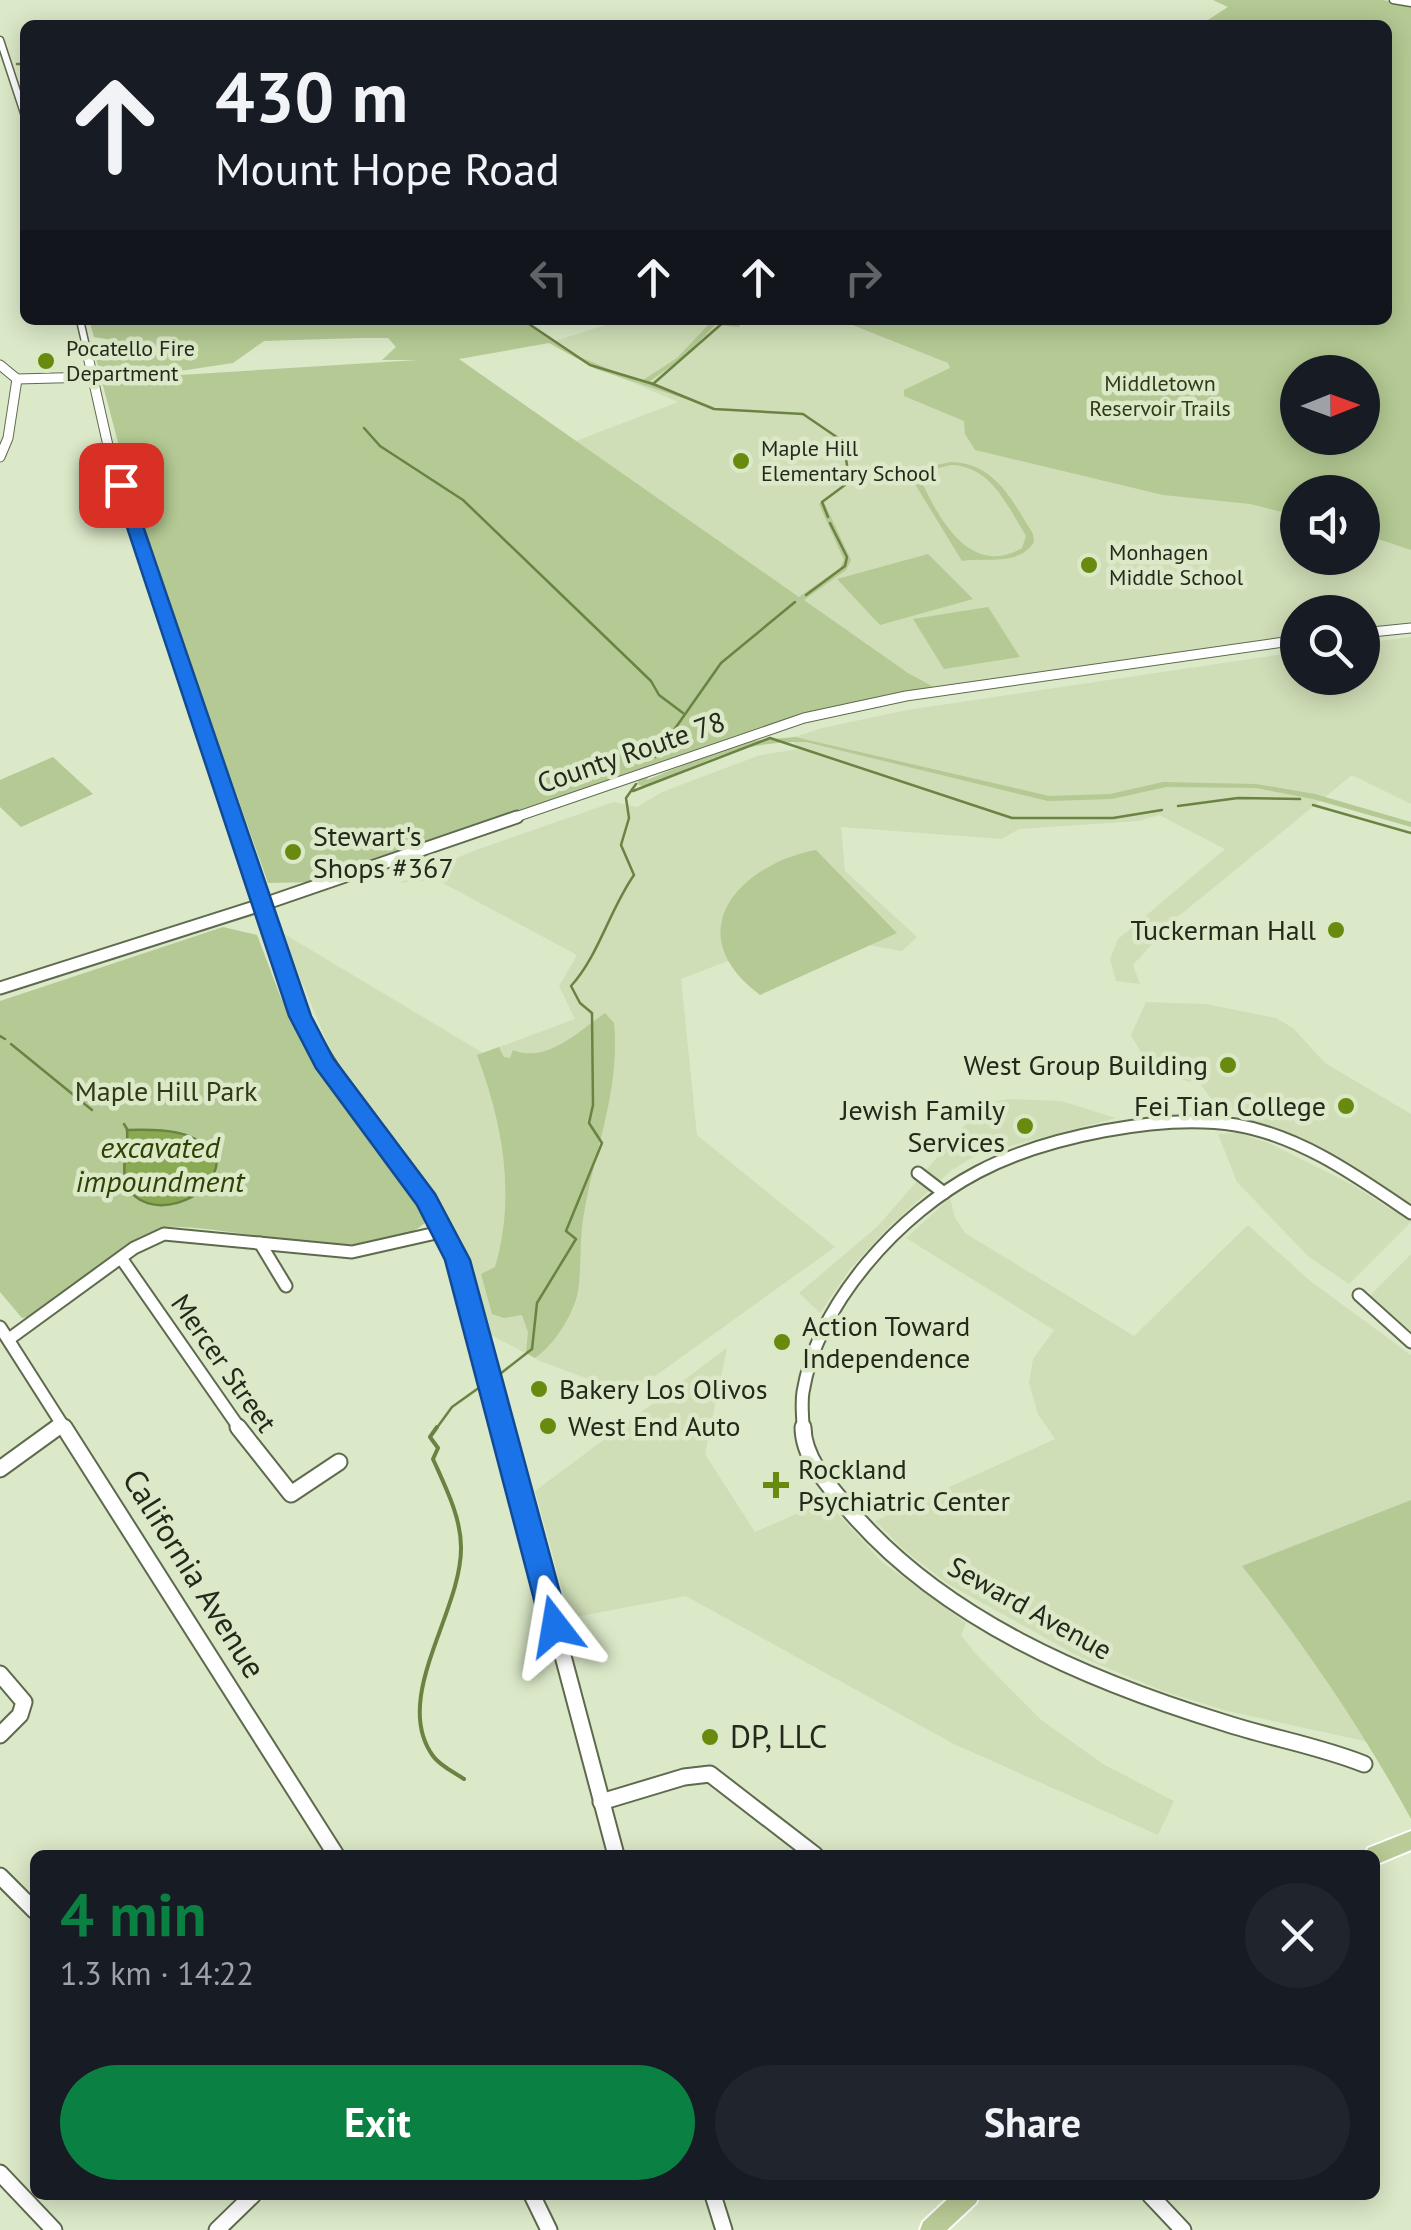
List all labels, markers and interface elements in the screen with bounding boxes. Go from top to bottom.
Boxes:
text: 430 m [215,51,408,141]
icon: ahead [50,60,180,190]
text: Mount Hope Road [215,139,560,197]
icon: left [521,250,576,305]
icon: ahead [626,250,681,305]
icon: ahead [731,250,786,305]
icon: right [836,250,891,305]
place label: Pocatello Fire Department [66,334,195,387]
marker: Pocatello Fire Department [35,350,57,372]
north arrow [1280,355,1380,455]
map controls [1280,355,1380,695]
park label: Middletown Reservoir Trails [1089,369,1231,422]
place label: Maple Hill Elementary School [761,434,937,487]
pin [79,443,164,528]
marker: Maple Hill Elementary School [730,450,752,472]
icon: arrive [94,458,149,513]
button: sound [1280,475,1380,575]
place label: Monhagen Middle School [1109,538,1244,591]
marker: Monhagen Middle School [1078,554,1100,576]
button: search [1280,595,1380,695]
street label: County Route 78 [532,702,730,801]
place label: Stewart's Shops #367 [313,817,454,886]
marker: Stewart's Shops #367 [282,841,304,863]
place label: Tuckerman Hall [1130,911,1316,948]
marker: Tuckerman Hall [1325,919,1347,941]
place label: West Group Building [964,1046,1208,1083]
marker: West Group Building [1217,1054,1239,1076]
park label: Maple Hill Park [75,1072,258,1109]
place label: Fei Tian College [1134,1087,1326,1124]
place label: Jewish Family Services [839,1091,1005,1160]
marker: Fei Tian College [1335,1095,1357,1117]
marker: Jewish Family Services [1014,1115,1036,1137]
water label: excavated impoundment [76,1127,246,1200]
street label: Mercer Street [163,1286,286,1440]
place label: Action Toward Independence [802,1307,970,1376]
marker: Action Toward Independence [771,1331,793,1353]
place label: Bakery Los Olivos [559,1370,768,1407]
marker: Bakery Los Olivos [528,1378,550,1400]
place label: West End Auto [568,1407,741,1444]
marker: West End Auto [537,1415,559,1437]
place label: Rockland Psychiatric Center [798,1450,1010,1519]
street label: California Avenue [114,1461,276,1686]
marker: Rockland Psychiatric Center [763,1472,789,1498]
street label: Seward Avenue [942,1547,1119,1668]
position arrow [503,1574,607,1678]
place label: DP, LLC [730,1715,827,1757]
marker: DP, LLC [699,1726,721,1748]
text: 4 min [60,1875,206,1953]
button: close [1245,1883,1350,1988]
text: 1.3 km · 14:22 [60,1952,254,1994]
button: Exit [60,2065,695,2180]
button: Share [715,2065,1350,2180]

